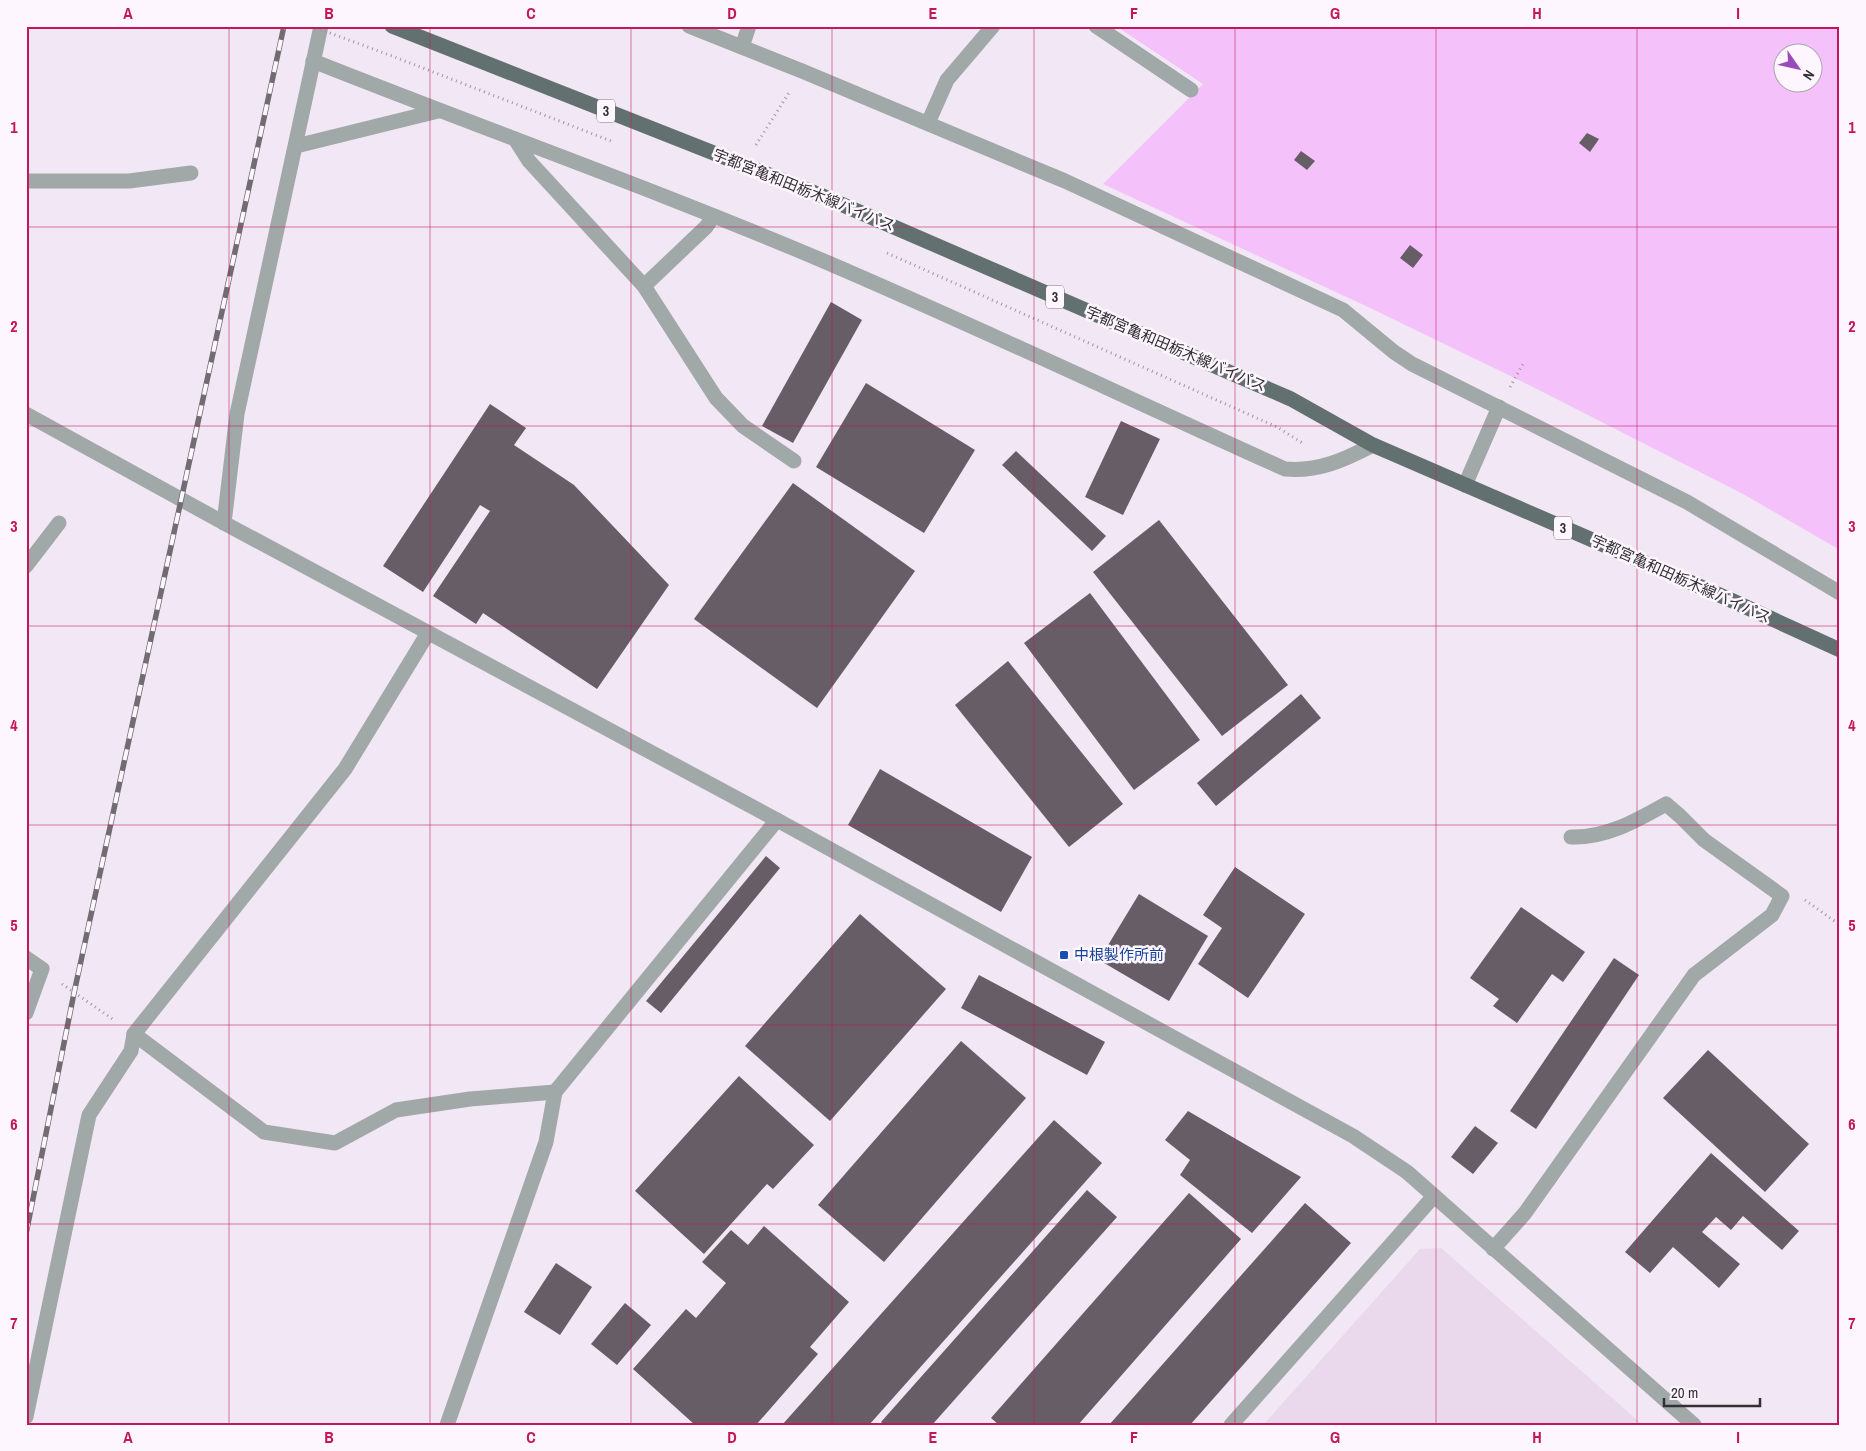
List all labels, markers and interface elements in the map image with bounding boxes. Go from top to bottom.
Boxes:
text: A [123,2,133,24]
text: B [324,2,334,24]
text: C [526,2,536,24]
text: D [727,2,737,24]
text: E [929,2,938,24]
text: F [1130,2,1138,24]
text: G [1330,2,1340,24]
text: H [1532,2,1542,24]
text: I [1736,2,1740,24]
north arrow [1774,42,1824,92]
text: N [1799,67,1819,84]
road number: 3 [597,100,615,122]
text: 1 [10,116,18,138]
text: 1 [1848,116,1856,138]
street label: 宇都宮亀和田栃木線バイパス [710,143,898,236]
road number: 3 [1046,286,1064,308]
street label: 宇都宮亀和田栃木線バイパス [1082,301,1270,396]
text: 2 [10,315,18,337]
text: 2 [1848,315,1856,337]
text: 3 [10,515,18,537]
text: 3 [1848,515,1856,537]
road number: 3 [1554,516,1572,540]
street label: 宇都宮亀和田栃木線バイパス [1588,529,1774,628]
text: 4 [10,714,18,736]
text: 4 [1848,714,1856,736]
text: 5 [10,914,18,936]
text: 5 [1848,914,1856,936]
place label: 中根製作所前 [1074,944,1164,965]
marker: 中根製作所前 [1058,949,1070,961]
text: 6 [10,1113,18,1135]
text: 6 [1848,1113,1856,1135]
text: 7 [10,1312,18,1334]
text: 7 [1848,1312,1856,1334]
scale bar [1664,1376,1760,1408]
text: 20 m [1671,1382,1698,1403]
text: A [123,1426,133,1448]
text: B [324,1426,334,1448]
text: C [526,1426,536,1448]
text: D [727,1426,737,1448]
text: E [929,1426,938,1448]
text: F [1130,1426,1138,1448]
text: G [1330,1426,1340,1448]
text: H [1532,1426,1542,1448]
text: I [1736,1426,1740,1448]

